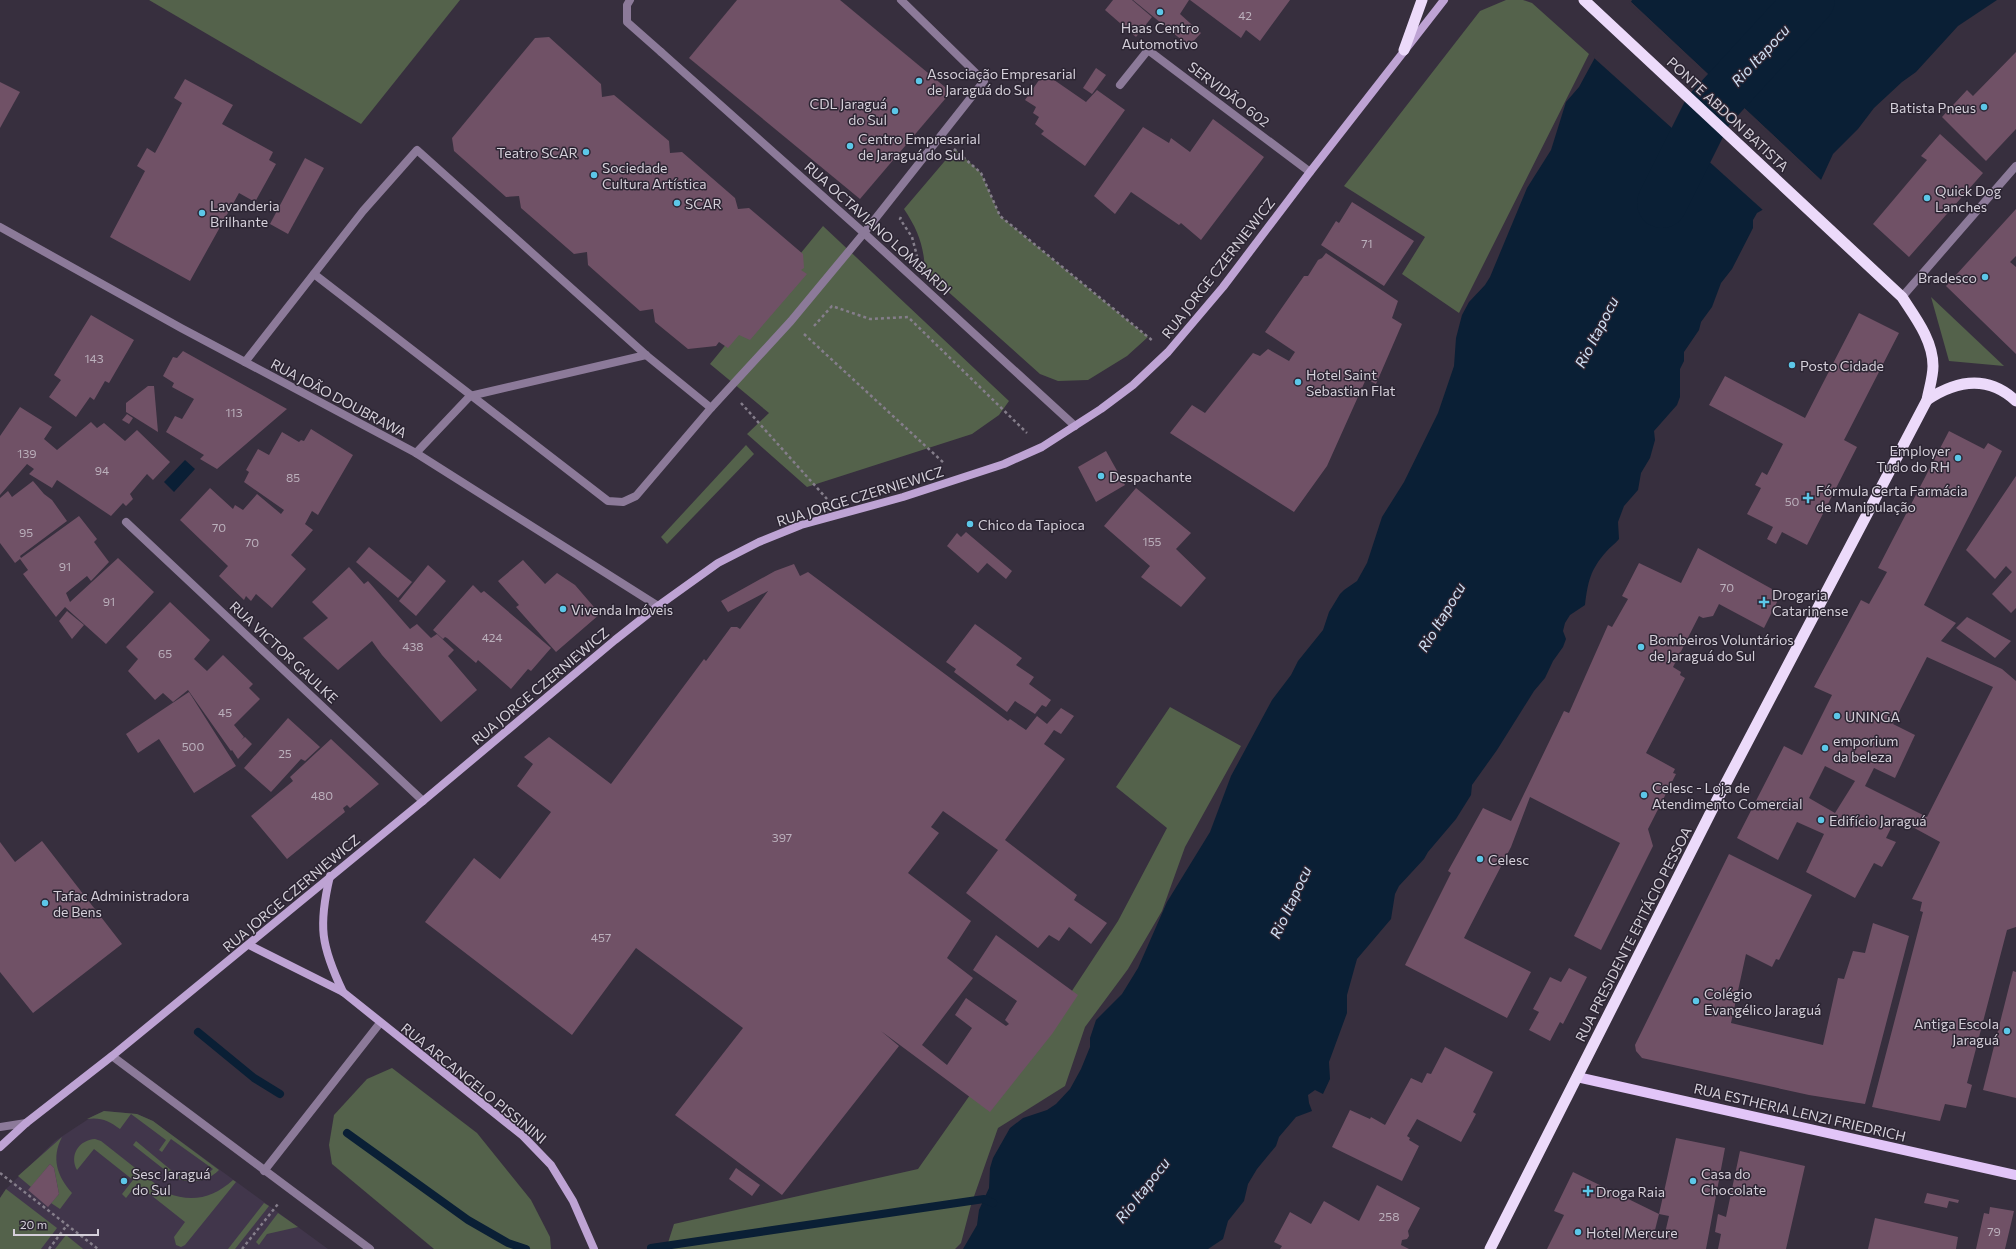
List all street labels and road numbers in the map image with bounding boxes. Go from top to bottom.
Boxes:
street label: PONTE ABDON BATISTA [1664,53,1793,175]
street label: SERVIDÃO 602 [1185,58,1273,130]
street label: RUA OCTAVIANO LOMBARDI [801,158,955,298]
street label: RUA JORGE CZERNIEWICZ [1158,194,1278,342]
street label: RUA JOÃO DOUBRAWA [268,355,410,441]
street label: RUA JORGE CZERNIEWICZ [774,462,946,530]
street label: RUA VICTOR GAULKE [226,597,342,707]
street label: RUA JORGE CZERNIEWICZ [468,624,612,748]
street label: RUA PRESIDENTE EPITÁCIO PESSOA [1571,823,1695,1044]
street label: RUA JORGE CZERNIEWICZ [219,831,363,955]
street label: RUA ARCANGELO PISSININI [398,1019,550,1147]
street label: RUA ESTHERIA LENZI FRIEDRICH [1692,1079,1908,1145]

